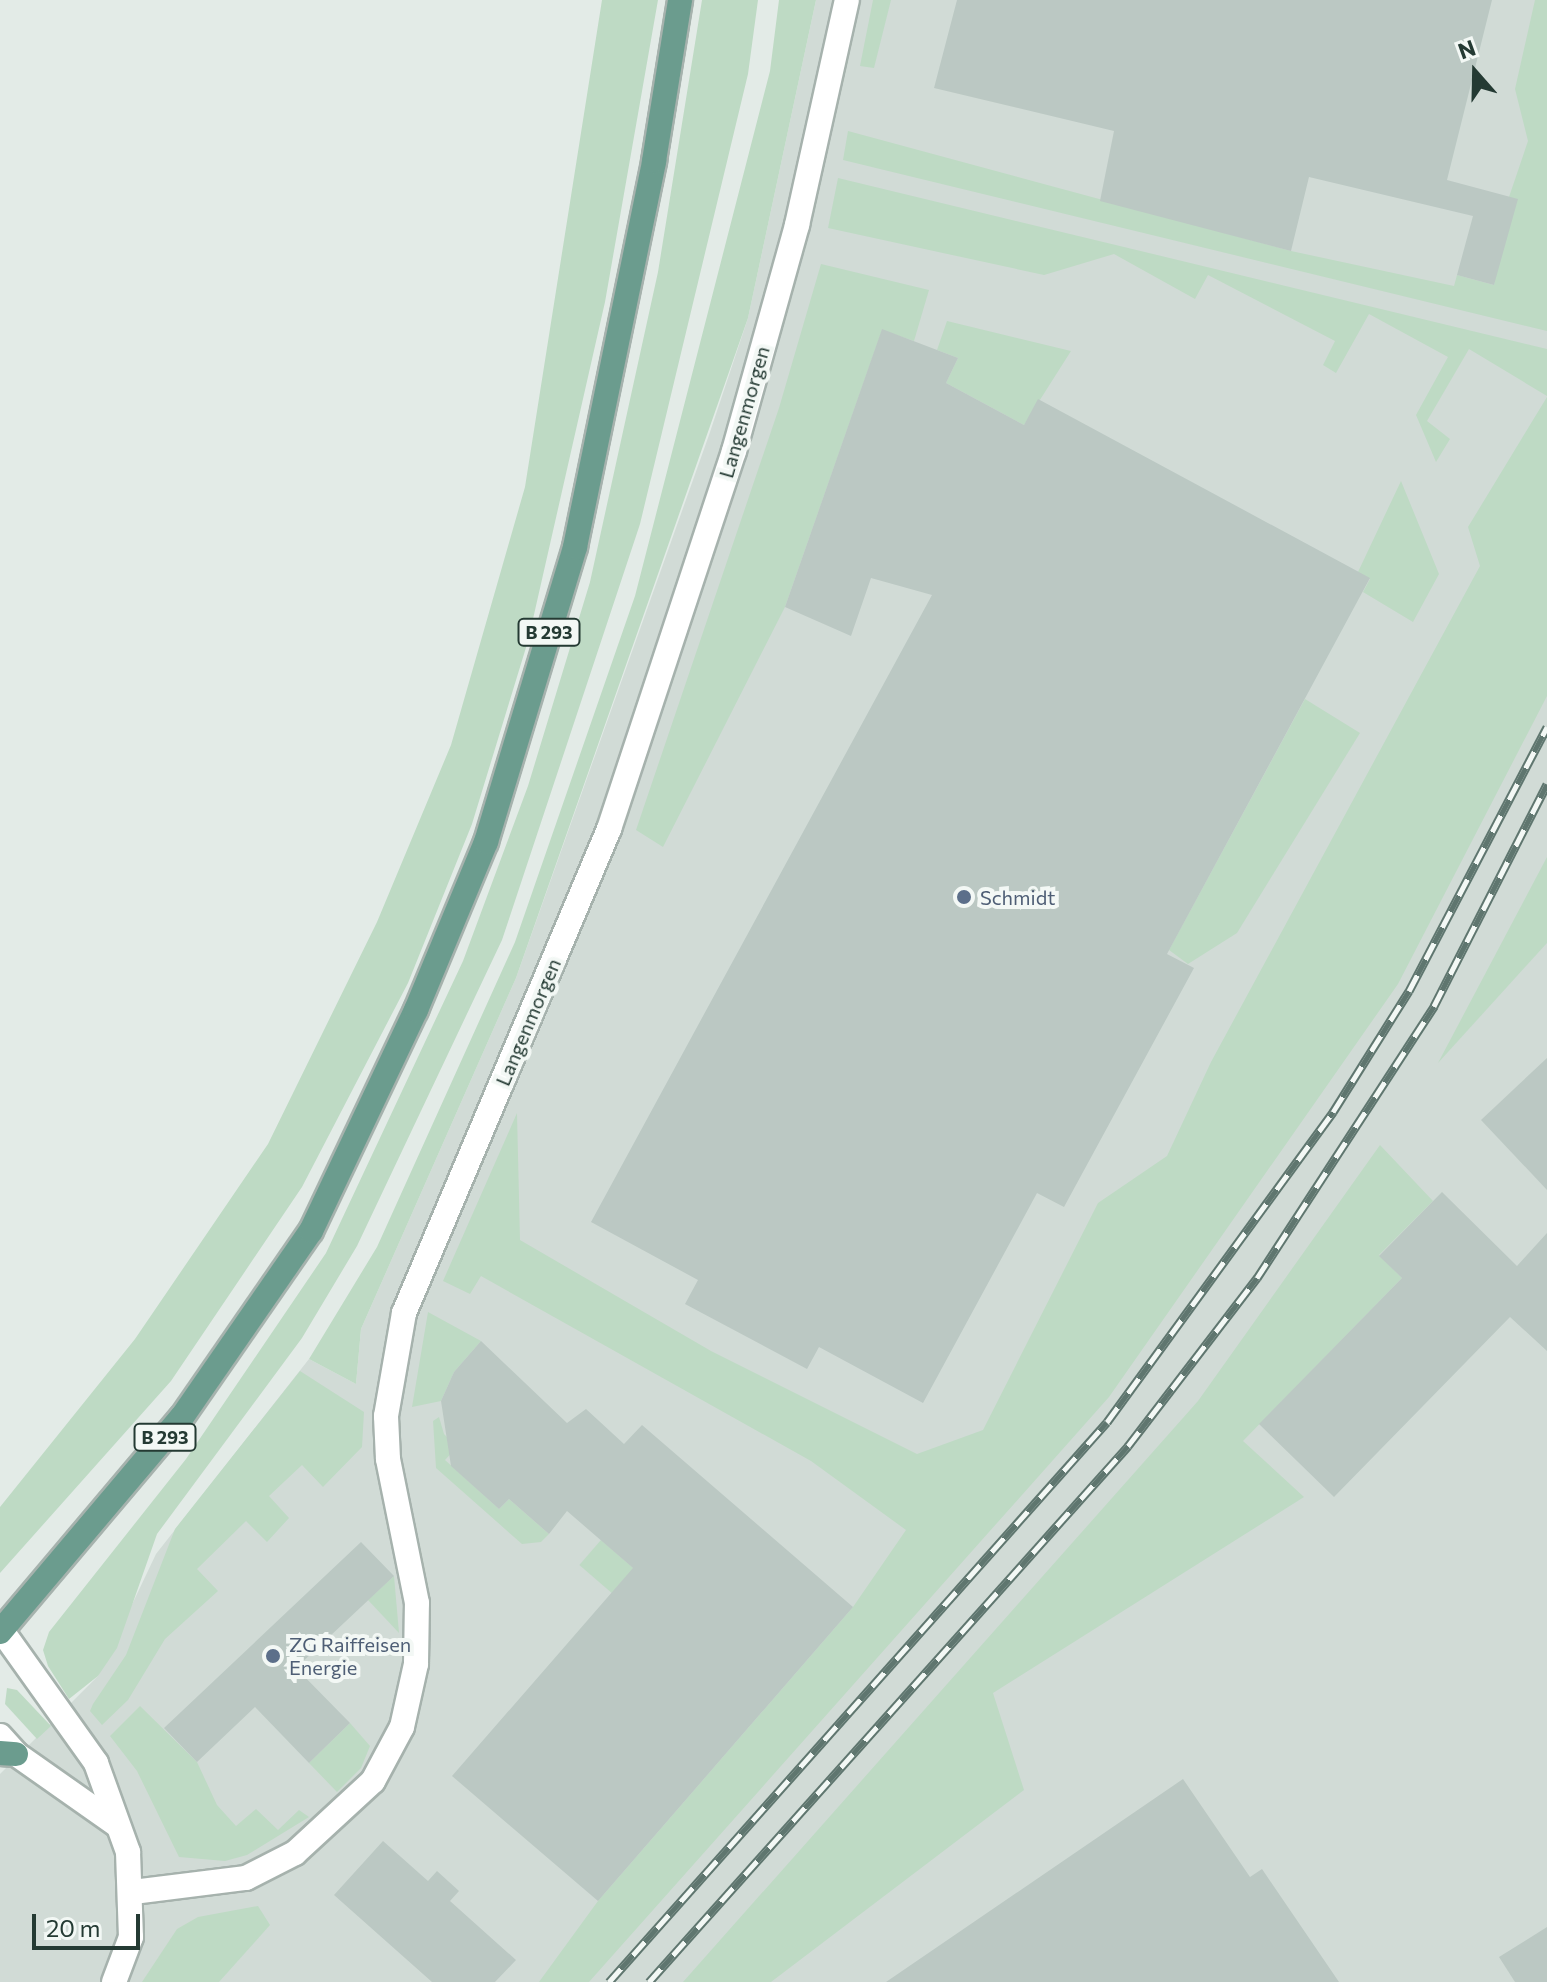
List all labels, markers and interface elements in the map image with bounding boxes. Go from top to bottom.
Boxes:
north arrow [1435,32,1515,112]
text: N [1454,33,1479,64]
street label: Langenmorgen [714,343,774,481]
road number: B 293 [517,618,581,646]
place label: Schmidt [980,885,1055,909]
marker: Schmidt [955,888,973,906]
street label: Langenmorgen [490,955,566,1089]
road number: B 293 [133,1423,197,1451]
place label: ZG Raiffeisen Energie [289,1632,411,1679]
marker: ZG Raiffeisen Energie [264,1647,282,1665]
scale bar [36,1898,144,1948]
text: 20 m [46,1913,100,1942]

